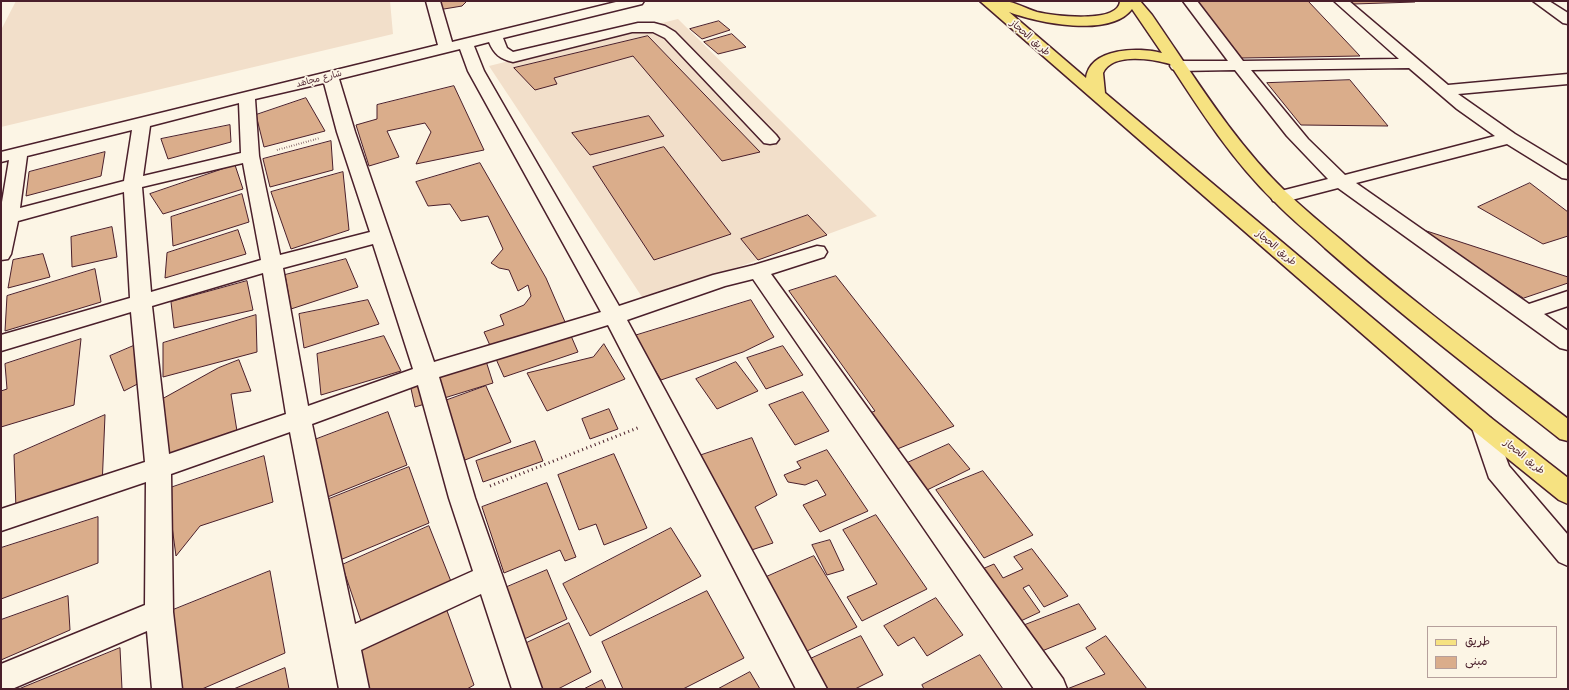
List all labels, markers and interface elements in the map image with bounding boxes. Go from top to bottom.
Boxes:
street label: طريق الحجاز [1007,17,1053,59]
street label: شارع مجاهد [295,68,343,90]
street label: طريق الحجاز [1253,228,1299,268]
street label: طريق الحجاز [1501,437,1547,477]
legend [1427,626,1557,678]
text: طريق [1465,633,1490,649]
text: مبنى [1465,653,1488,669]

